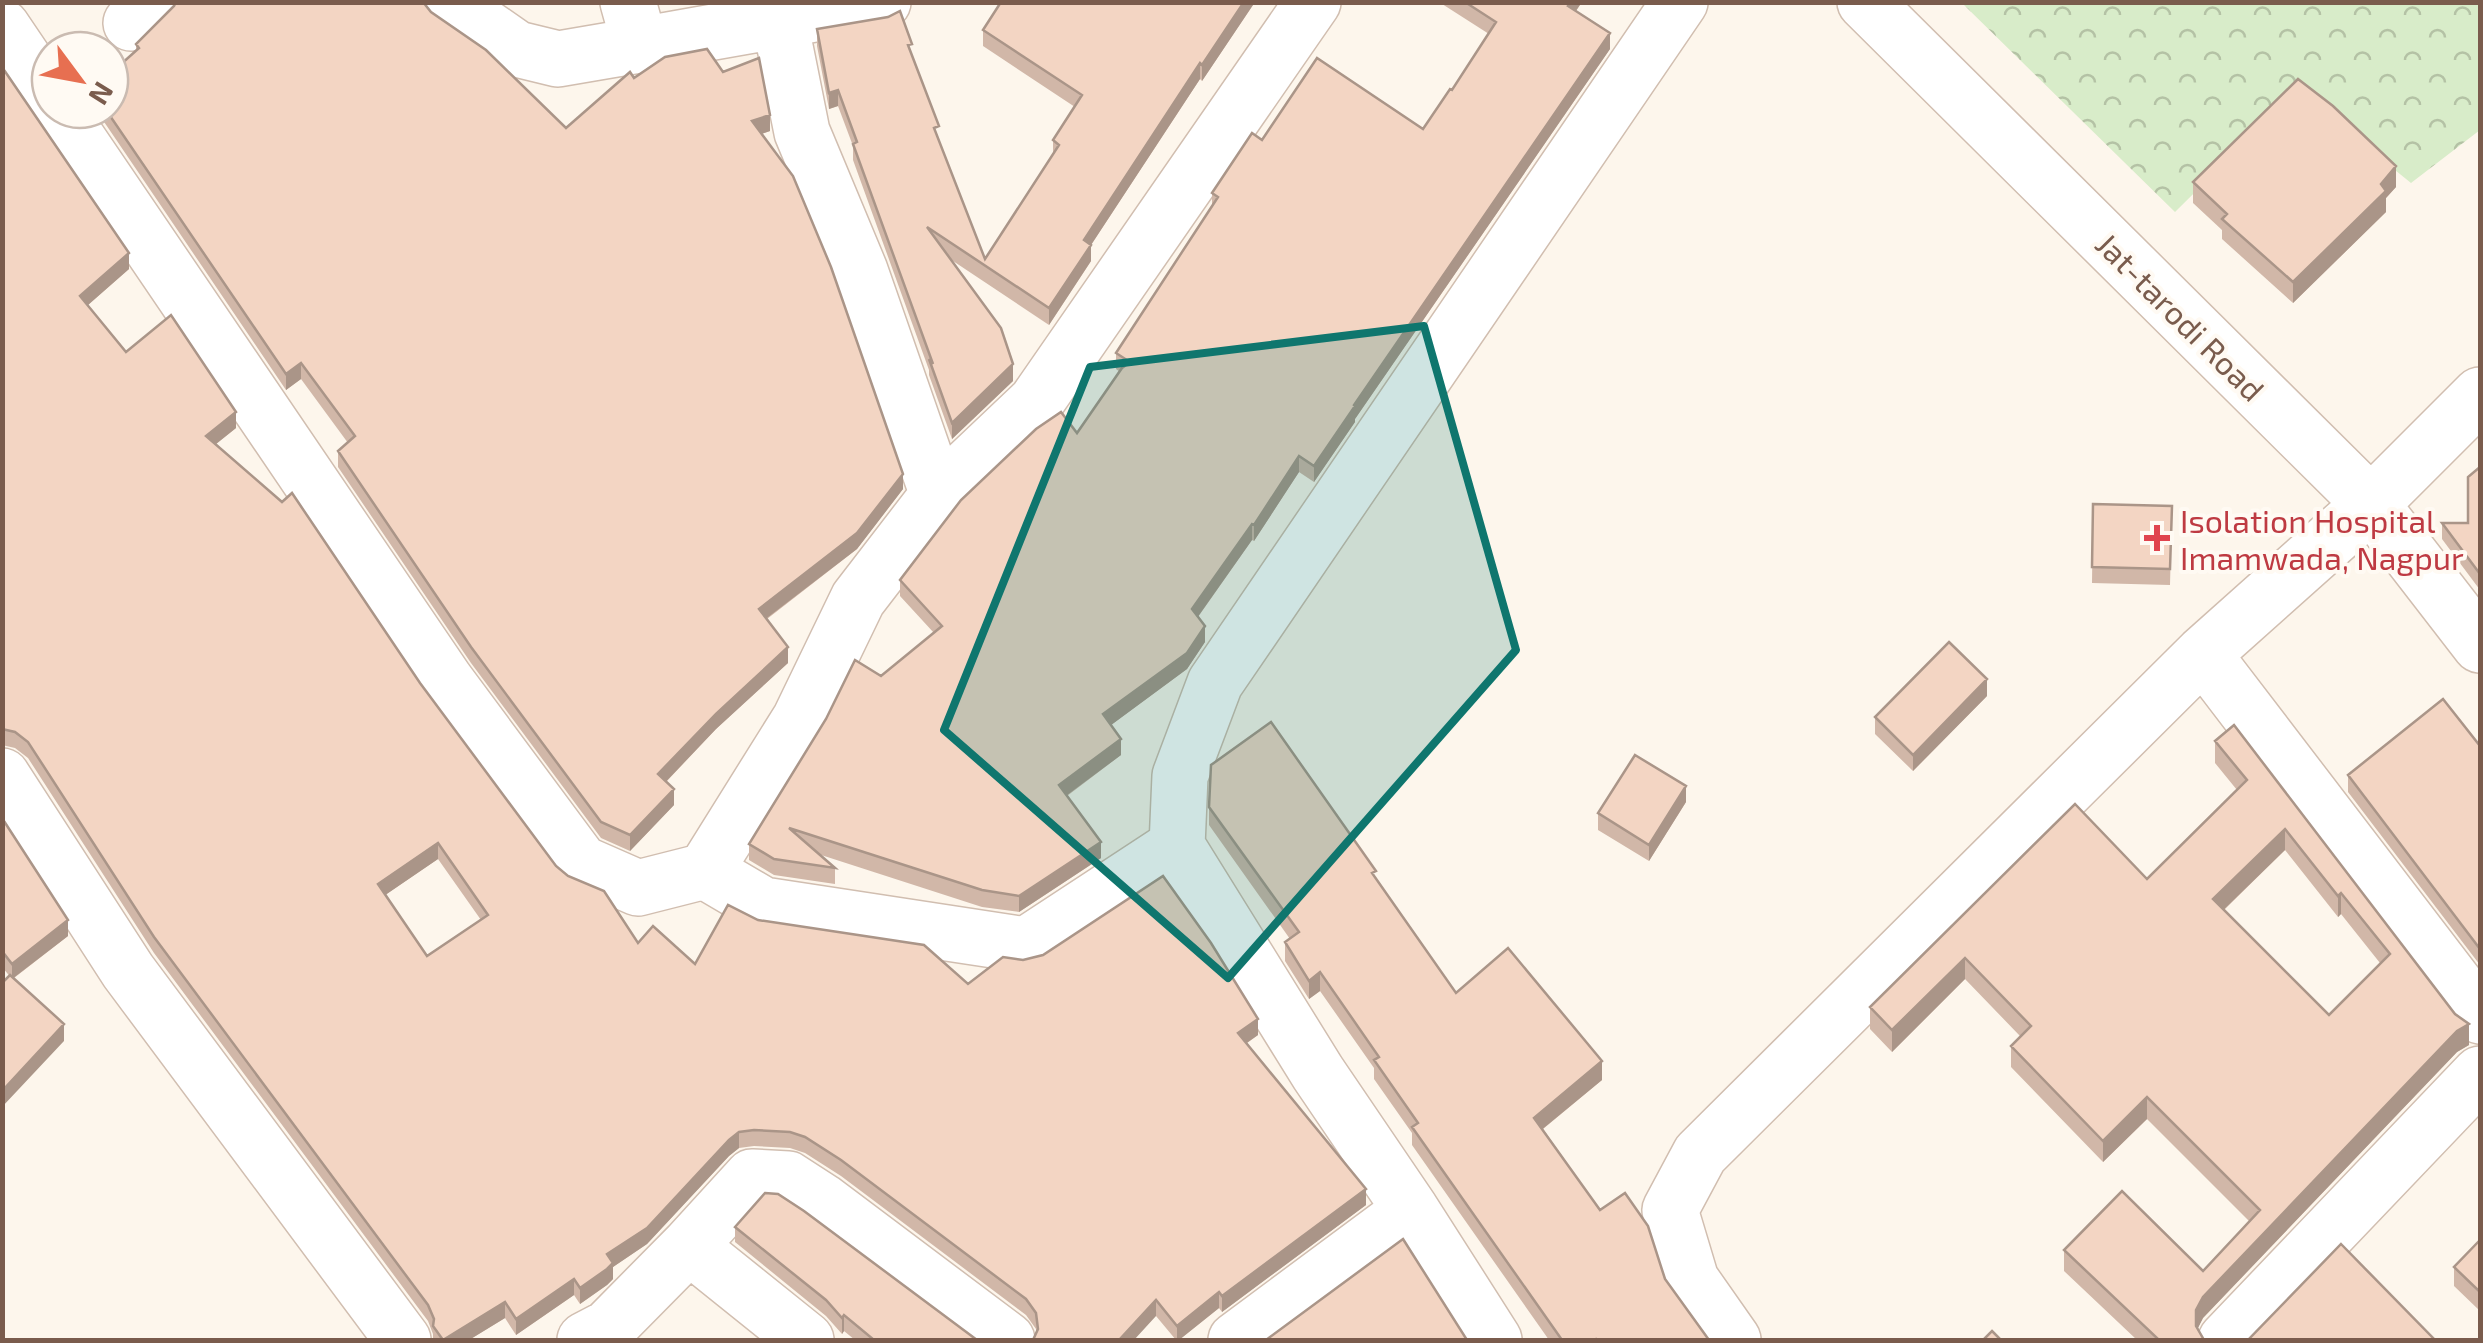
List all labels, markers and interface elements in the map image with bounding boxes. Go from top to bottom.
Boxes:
north arrow [30,30,130,130]
text: N [82,76,122,111]
street label: Jat-tarodi Road [2089,224,2273,408]
place label: Isolation Hospital Imamwada, Nagpur [2180,501,2464,576]
marker: Isolation Hospital Imamwada, Nagpur [2144,525,2170,551]

